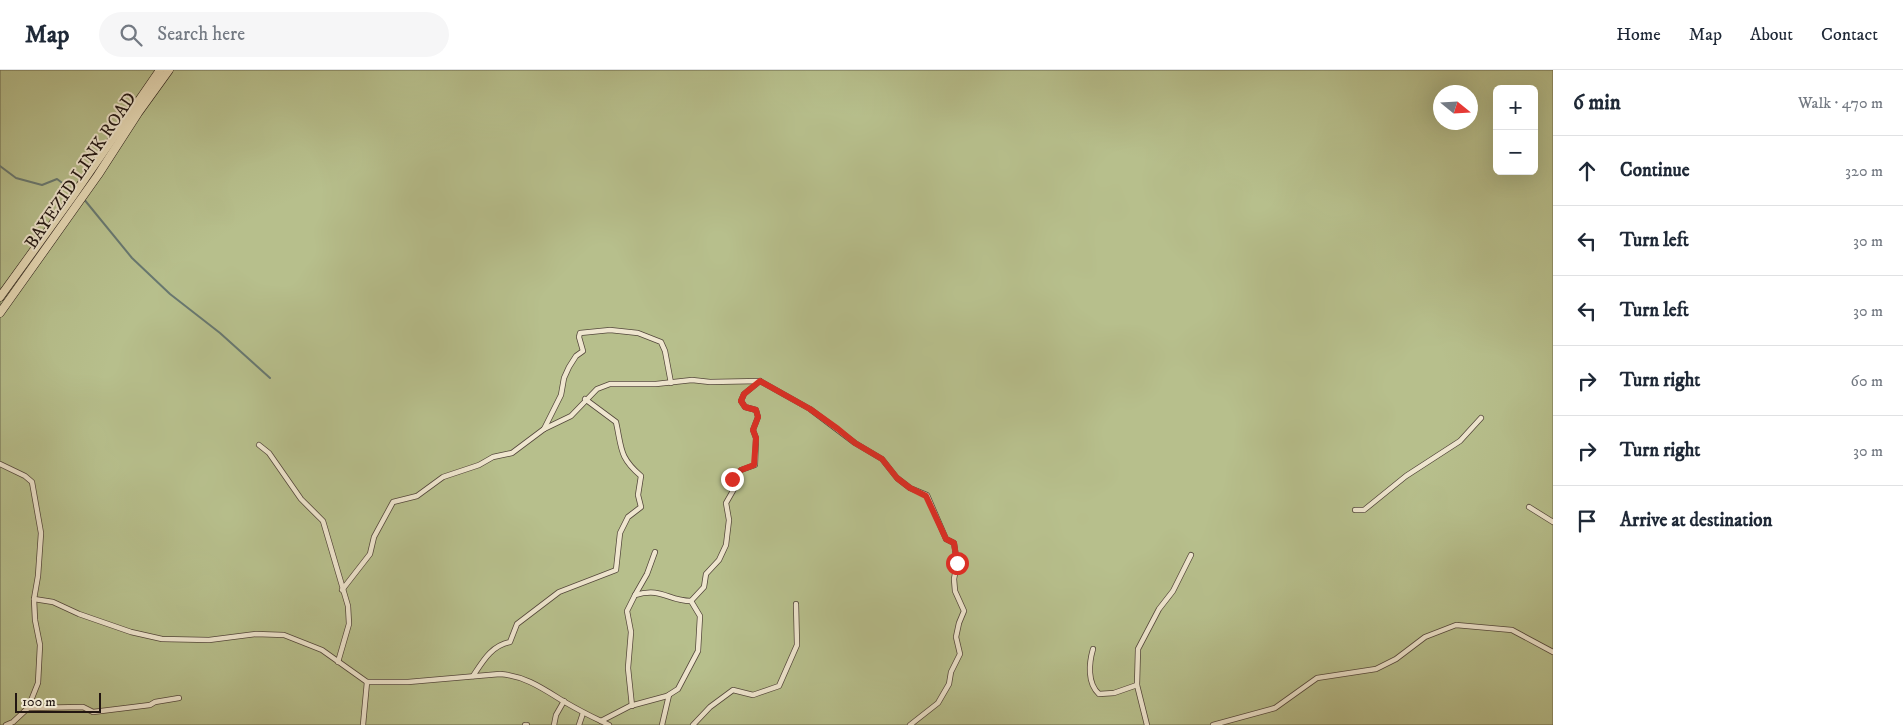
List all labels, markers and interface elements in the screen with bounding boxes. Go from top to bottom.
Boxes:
search box [99,12,449,57]
text: Map [25,20,69,50]
icon: search [117,21,145,49]
text: Search here [157,23,245,46]
text: Home [1616,24,1661,46]
text: Map [1689,24,1722,46]
text: About [1750,24,1793,46]
text: Contact [1821,24,1878,46]
north arrow [1433,85,1478,130]
map controls [1493,85,1538,175]
button: + [1493,85,1538,130]
street label: BAYEZID LINK ROAD [20,89,142,253]
text: 6 min [1573,90,1621,116]
text: Walk · 470 m [1798,93,1883,113]
button: − [1493,130,1538,175]
icon: ahead [1573,157,1601,185]
text: Continue [1620,159,1690,182]
text: 320 m [1845,161,1883,181]
icon: left [1573,227,1601,255]
text: Turn left [1620,229,1689,252]
text: 30 m [1853,231,1883,251]
icon: left [1573,297,1601,325]
text: Turn left [1620,299,1689,322]
text: 30 m [1853,301,1883,321]
icon: right [1573,367,1601,395]
text: Turn right [1620,369,1700,392]
text: 60 m [1851,371,1883,391]
icon: right [1573,437,1601,465]
text: Turn right [1620,439,1700,462]
text: 30 m [1853,441,1883,461]
route end [721,468,744,491]
icon: arrive [1573,507,1601,535]
text: Arrive at destination [1620,509,1772,532]
route start [946,552,969,575]
scale bar [15,690,101,713]
text: 100 m [22,693,56,711]

